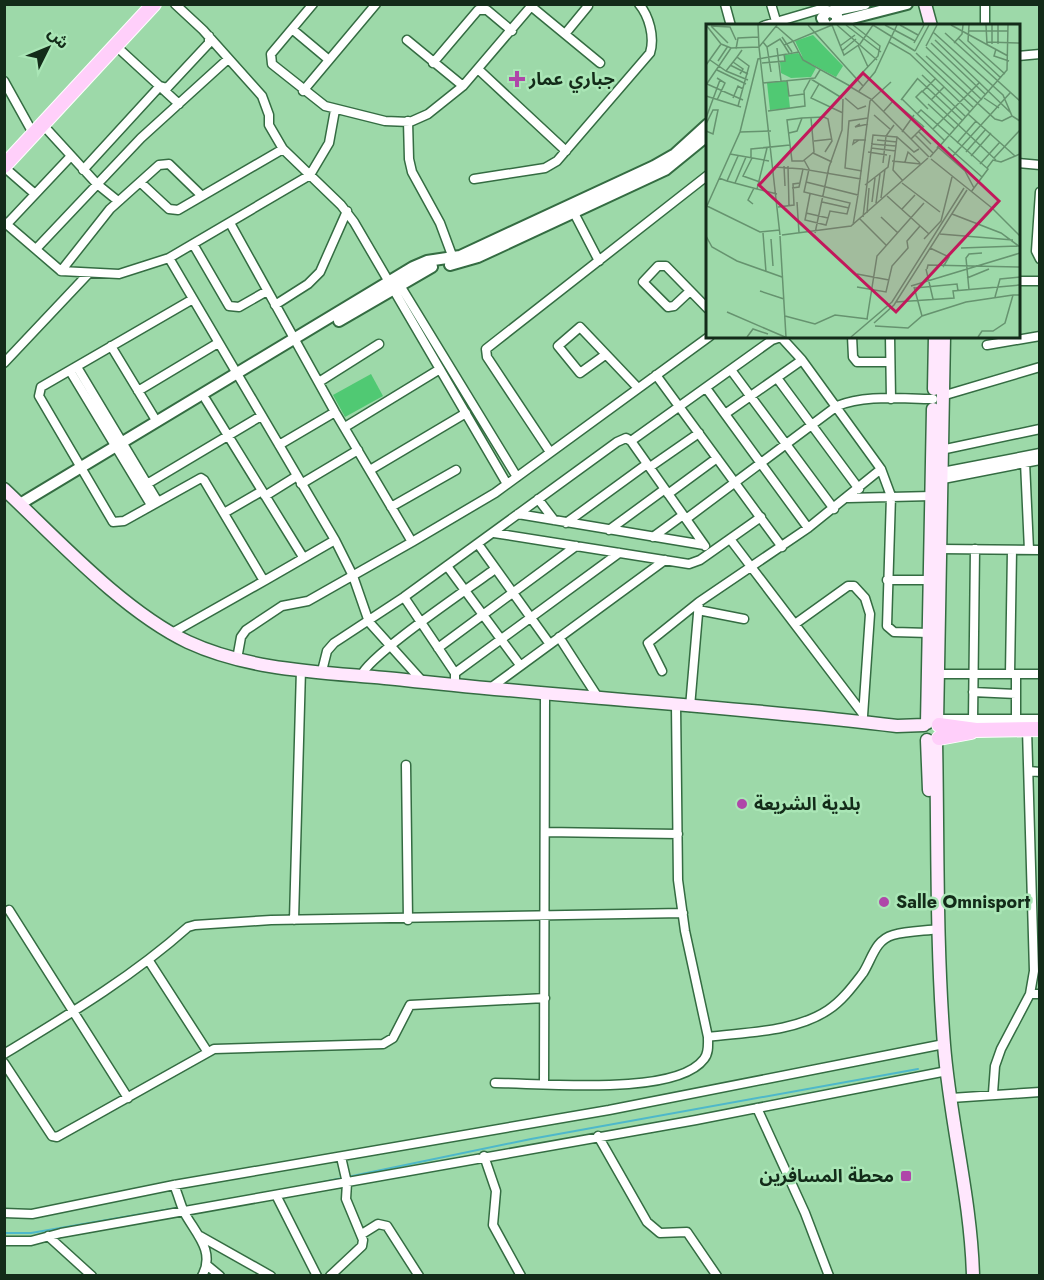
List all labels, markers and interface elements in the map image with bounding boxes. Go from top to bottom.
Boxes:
north arrow [18,18,78,78]
text: ش [43,22,75,54]
inset map [706,24,1020,338]
place label: جباري عمار [528,66,615,93]
marker: جباري عمار [510,72,524,86]
place label: بلدية الشريعة [754,791,861,817]
marker: بلدية الشريعة [735,797,749,811]
place label: Salle Omnisport [896,889,1031,915]
marker: Salle Omnisport [877,895,891,909]
place label: محطة المسافرين [759,1163,894,1189]
marker: محطة المسافرين [899,1169,913,1183]

